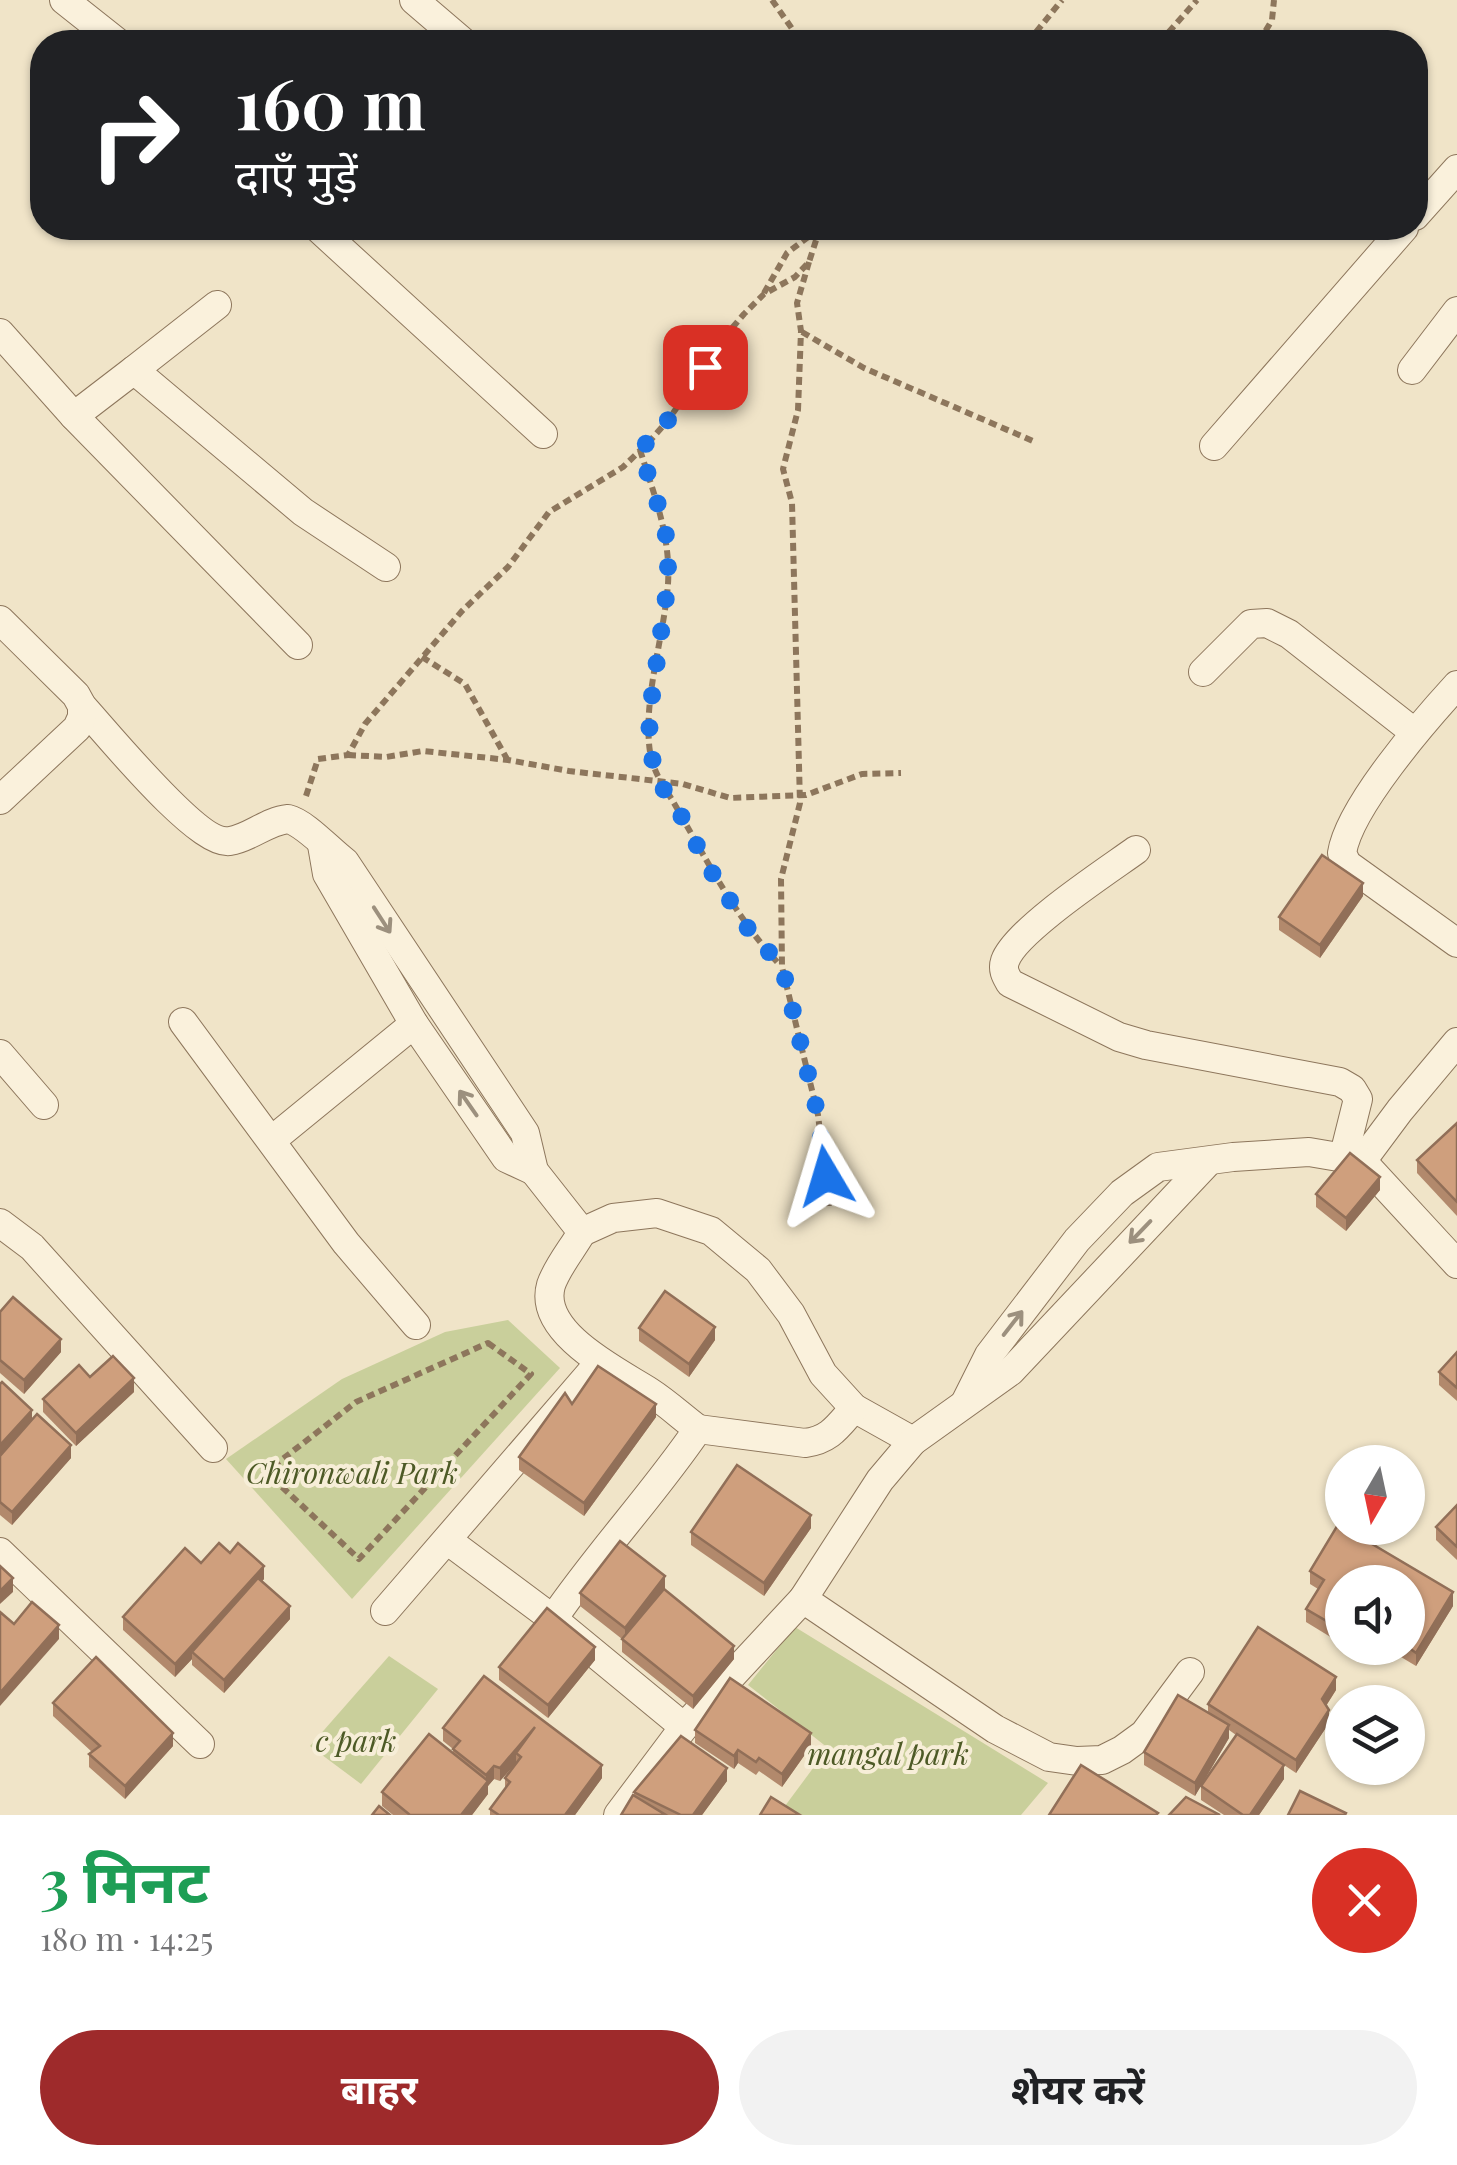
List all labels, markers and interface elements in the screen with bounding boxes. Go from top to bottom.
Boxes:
text: 160 m [235,54,426,148]
icon: right [70,70,200,200]
text: दाएँ मुड़ें [235,144,358,204]
pin [663,325,748,410]
icon: arrive [678,340,733,395]
one-way arrow [372,905,393,933]
one-way arrow [458,1090,479,1117]
position arrow [774,1124,878,1228]
one-way arrow [1128,1219,1152,1243]
one-way arrow [1002,1310,1023,1337]
north arrow [1325,1445,1425,1545]
map controls [1325,1445,1425,1785]
park label: Chironwali Park [246,1452,458,1492]
button: sound [1325,1565,1425,1665]
button: layers [1325,1685,1425,1785]
park label: c park [316,1720,397,1760]
park label: mangal park [807,1733,969,1773]
text: 3 मिनट [40,1838,209,1918]
button: close [1312,1848,1417,1953]
text: 180 m · 14:25 [40,1916,213,1959]
button: बाहर [40,2030,719,2145]
button: शेयर करें [739,2030,1417,2145]

